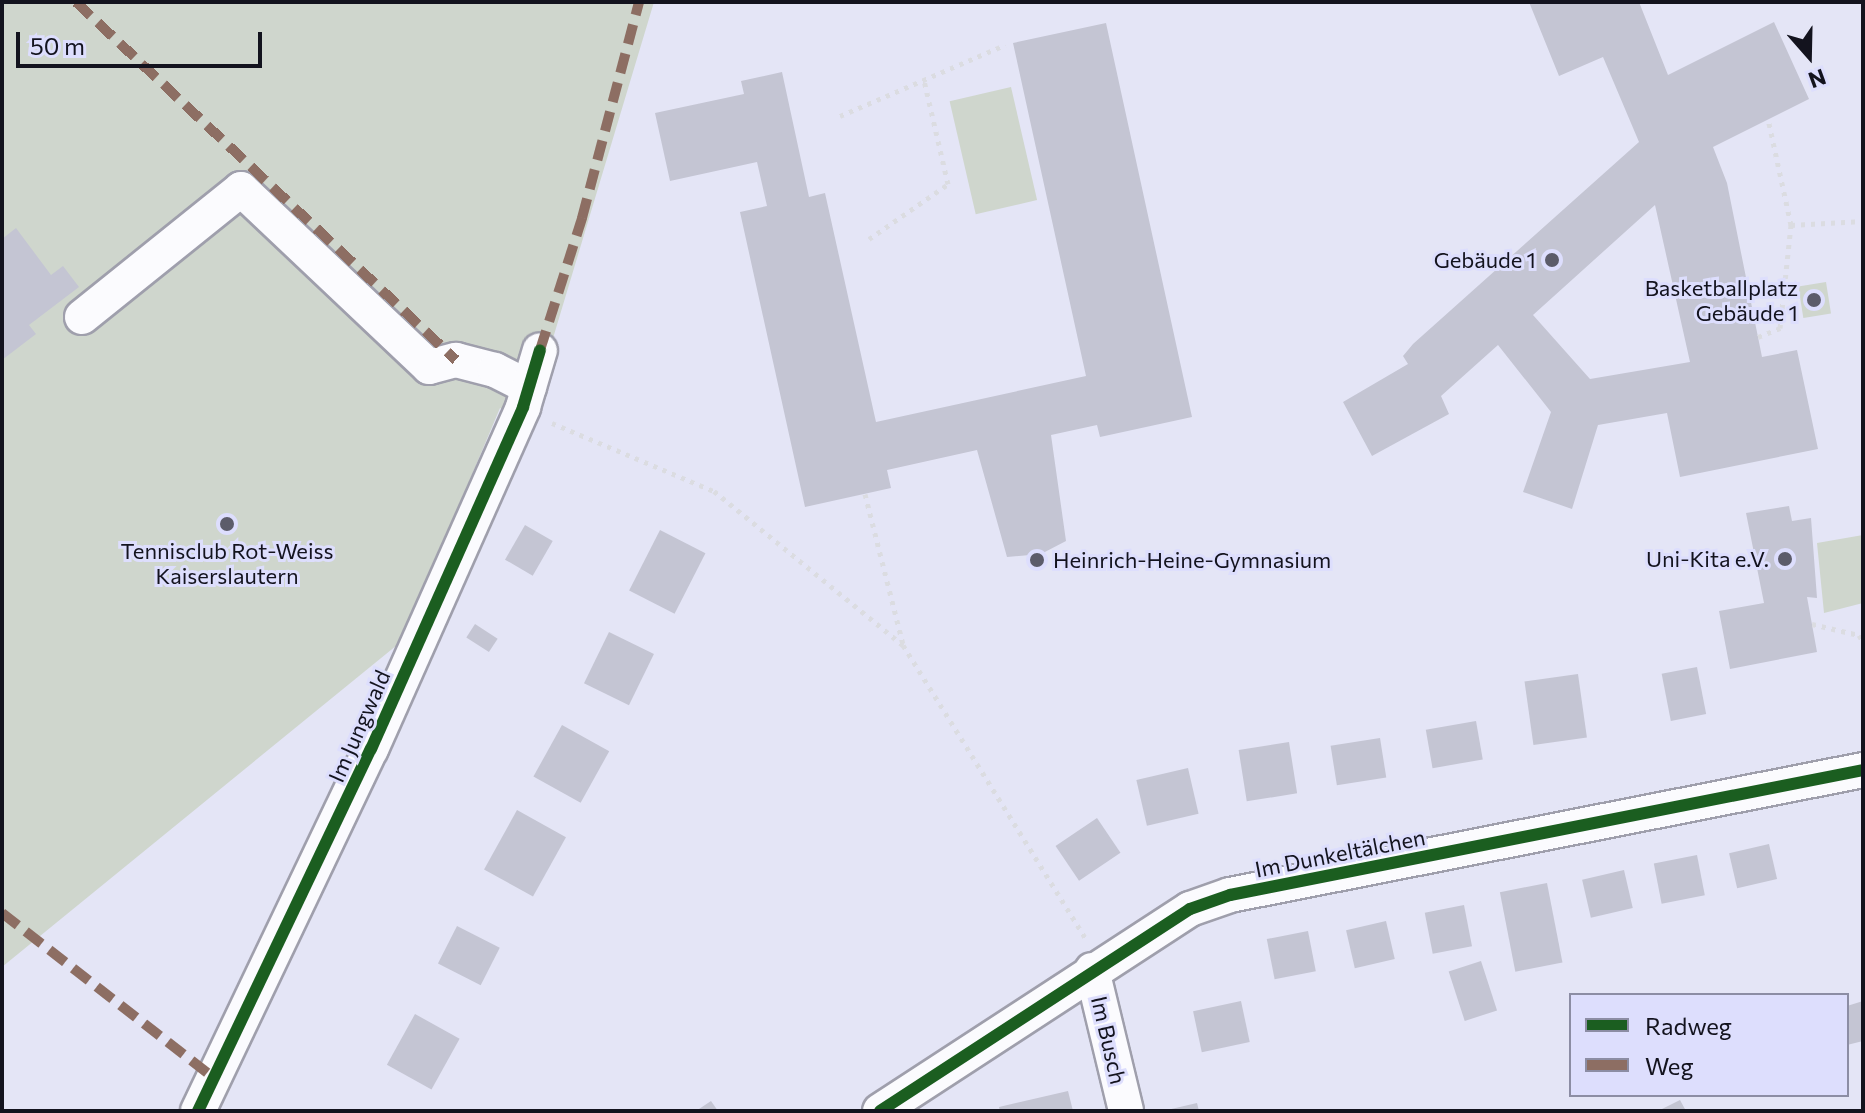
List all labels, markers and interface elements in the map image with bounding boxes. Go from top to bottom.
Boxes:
scale bar [20,16,266,66]
north arrow [1769,16,1849,96]
text: 50 m [30,31,85,60]
text: N [1805,64,1830,95]
place label: Gebäude 1 [1434,247,1536,273]
marker: Gebäude 1 [1543,251,1561,269]
place label: Basketballplatz Gebäude 1 [1645,274,1798,326]
marker: Basketballplatz Gebäude 1 [1805,291,1823,309]
marker: Tennisclub Rot-Weiss Kaiserslautern [218,515,236,533]
place label: Tennisclub Rot-Weiss Kaiserslautern [120,537,334,588]
place label: Uni-Kita e.V. [1646,546,1769,572]
place label: Heinrich-Heine-Gymnasium [1053,547,1331,573]
marker: Uni-Kita e.V. [1776,550,1794,568]
marker: Heinrich-Heine-Gymnasium [1028,551,1046,569]
street label: Im Jungwald [323,666,395,786]
street label: Im Dunkeltälchen [1253,824,1427,882]
street label: Im Busch [1086,993,1132,1087]
legend [1569,993,1849,1097]
text: Radweg [1645,1011,1732,1040]
text: Weg [1645,1051,1693,1080]

